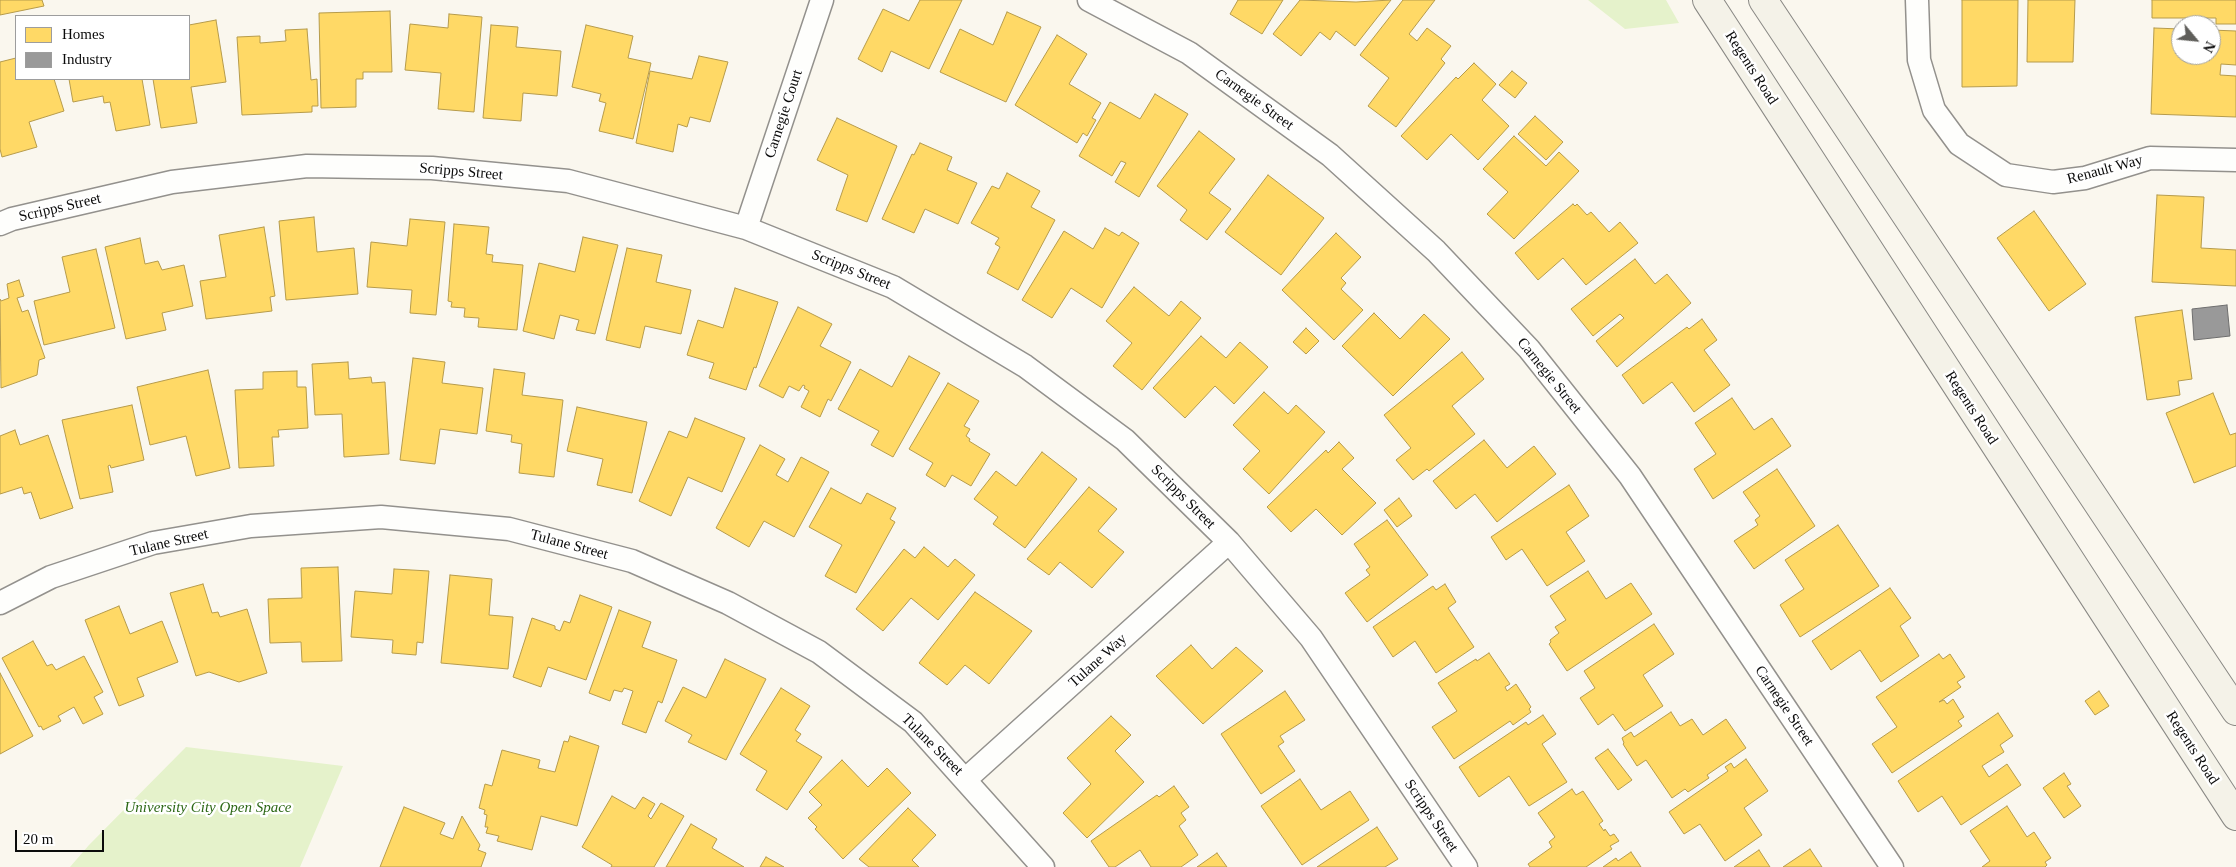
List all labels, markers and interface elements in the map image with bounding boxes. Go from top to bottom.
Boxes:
legend [15,15,190,80]
north arrow [2171,15,2221,65]
text: Homes [62,26,105,42]
street label: Regents Road [1721,28,1781,108]
text: N [2200,39,2218,55]
text: Industry [62,51,112,67]
street label: Carnegie Street [1211,65,1297,135]
street label: Carnegie Court [761,67,807,161]
street label: Renault Way [2065,151,2145,189]
street label: Scripps Street [419,159,503,185]
street label: Scripps Street [17,190,103,226]
street label: Scripps Street [809,246,893,294]
street label: Carnegie Street [1513,334,1585,418]
street label: Regents Road [1941,368,2001,448]
street label: Scripps Street [1147,461,1219,533]
street label: Tulane Street [128,525,210,561]
street label: Tulane Street [528,526,610,564]
street label: Tulane Way [1065,630,1131,692]
street label: Carnegie Street [1751,662,1817,750]
street label: Regents Road [2162,708,2222,788]
street label: Tulane Street [897,710,967,780]
street label: Scripps Street [1400,776,1462,856]
park label: University City Open Space [124,799,292,817]
scale bar [18,820,106,852]
text: 20 m [23,831,53,847]

